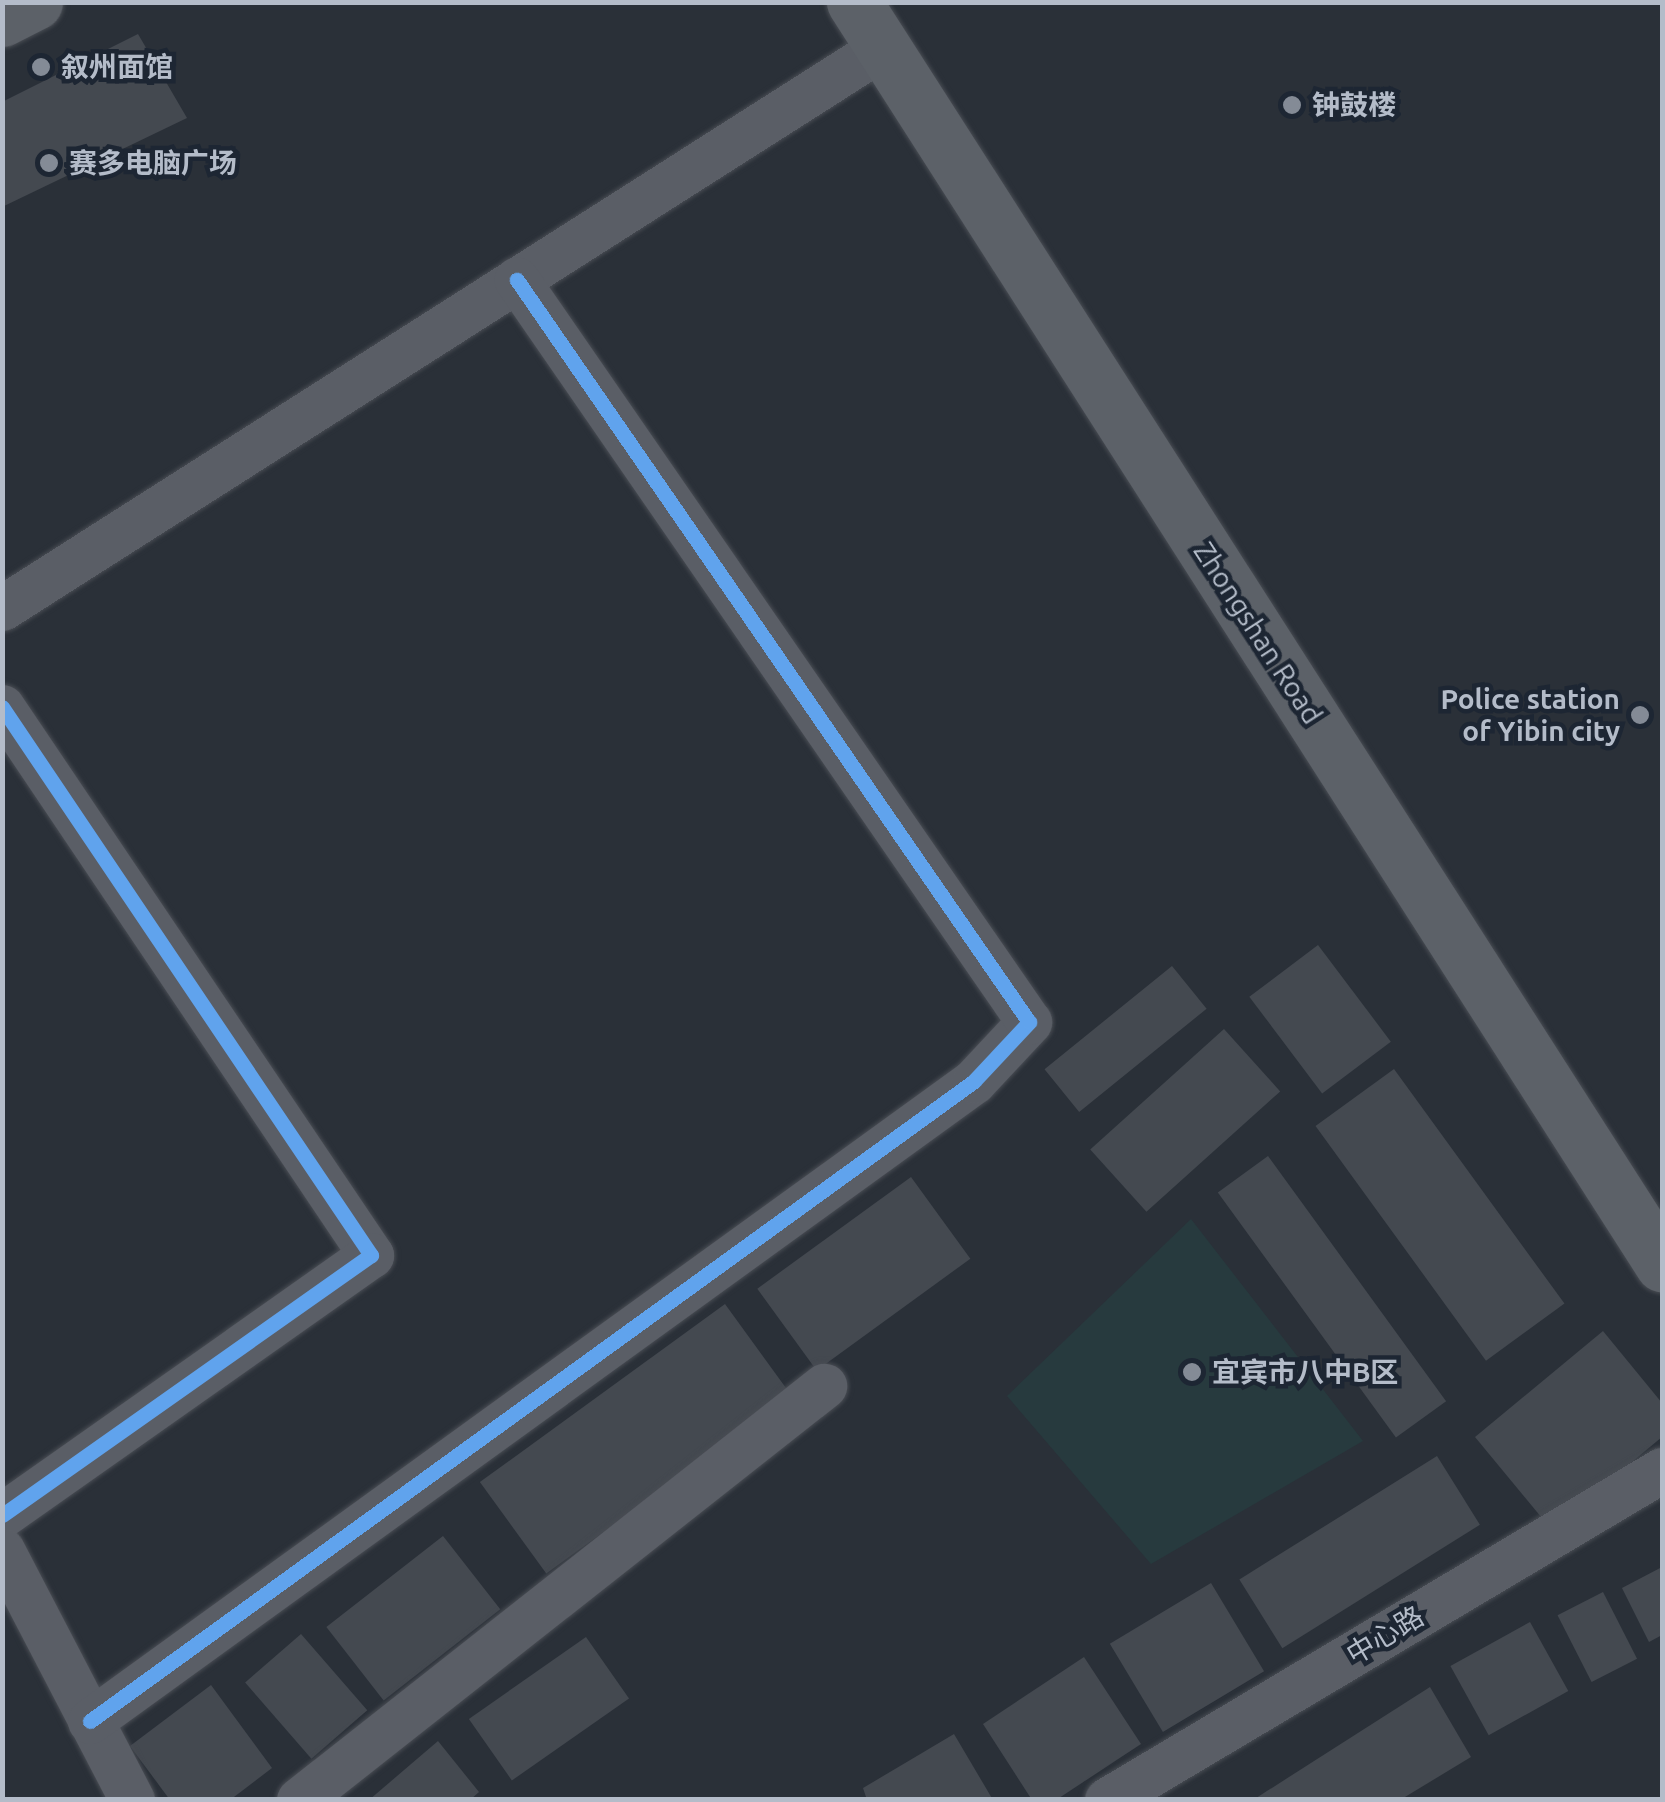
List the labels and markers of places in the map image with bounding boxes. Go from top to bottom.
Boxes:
place label: 叙州面馆 [61,50,173,84]
marker: 叙州面馆 [30,56,52,78]
place label: 钟鼓楼 [1312,88,1396,122]
marker: 钟鼓楼 [1281,94,1303,116]
place label: 赛多电脑广场 [69,146,237,180]
marker: 赛多电脑广场 [38,152,60,174]
place label: Police station of Yibin city [1440,682,1620,748]
marker: Police station of Yibin city [1629,704,1651,726]
place label: 宜宾市八中B区 [1212,1355,1399,1389]
marker: 宜宾市八中B区 [1181,1361,1203,1383]

